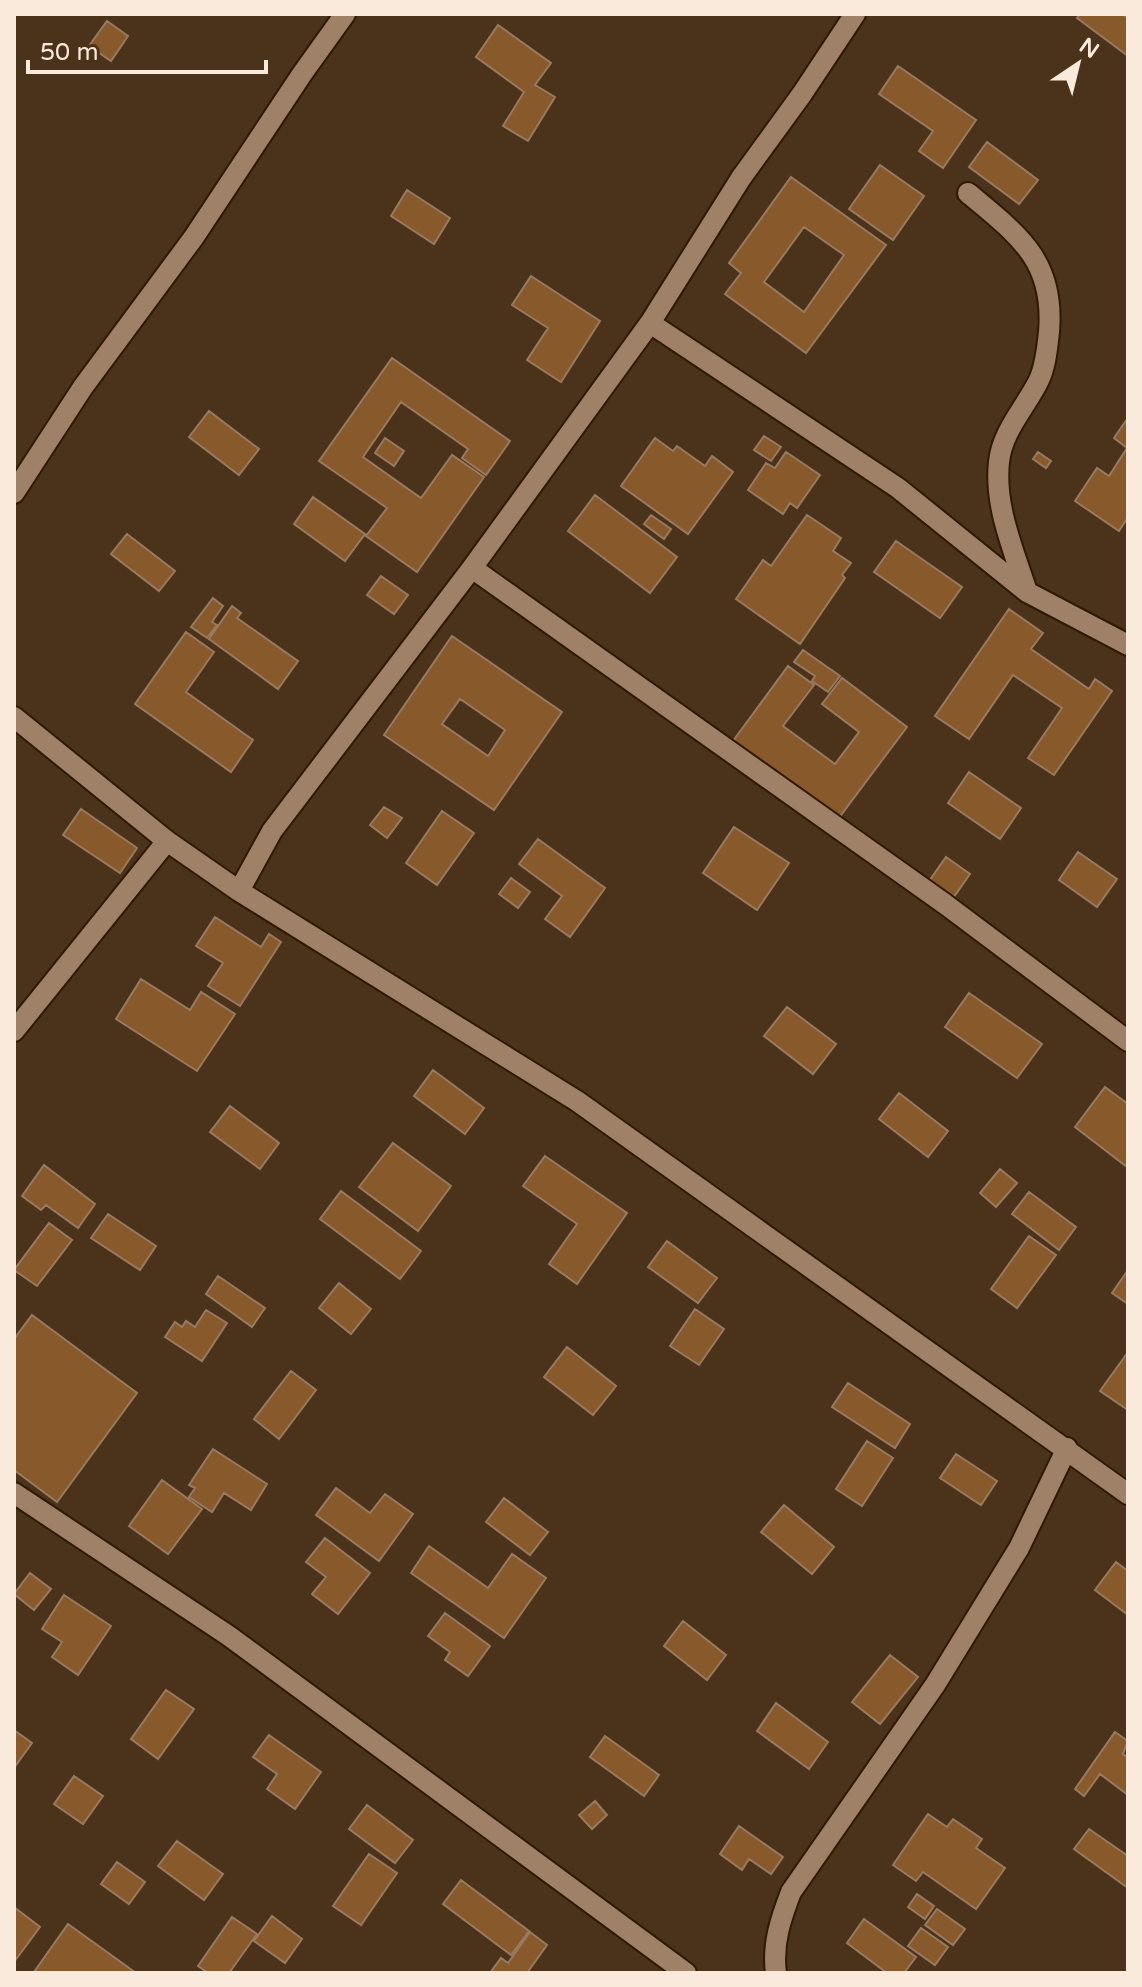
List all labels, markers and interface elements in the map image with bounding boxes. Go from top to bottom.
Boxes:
scale bar [28,24,266,74]
north arrow [1038,24,1118,104]
text: N [1074,33,1104,64]
text: 50 m [40,38,98,67]

